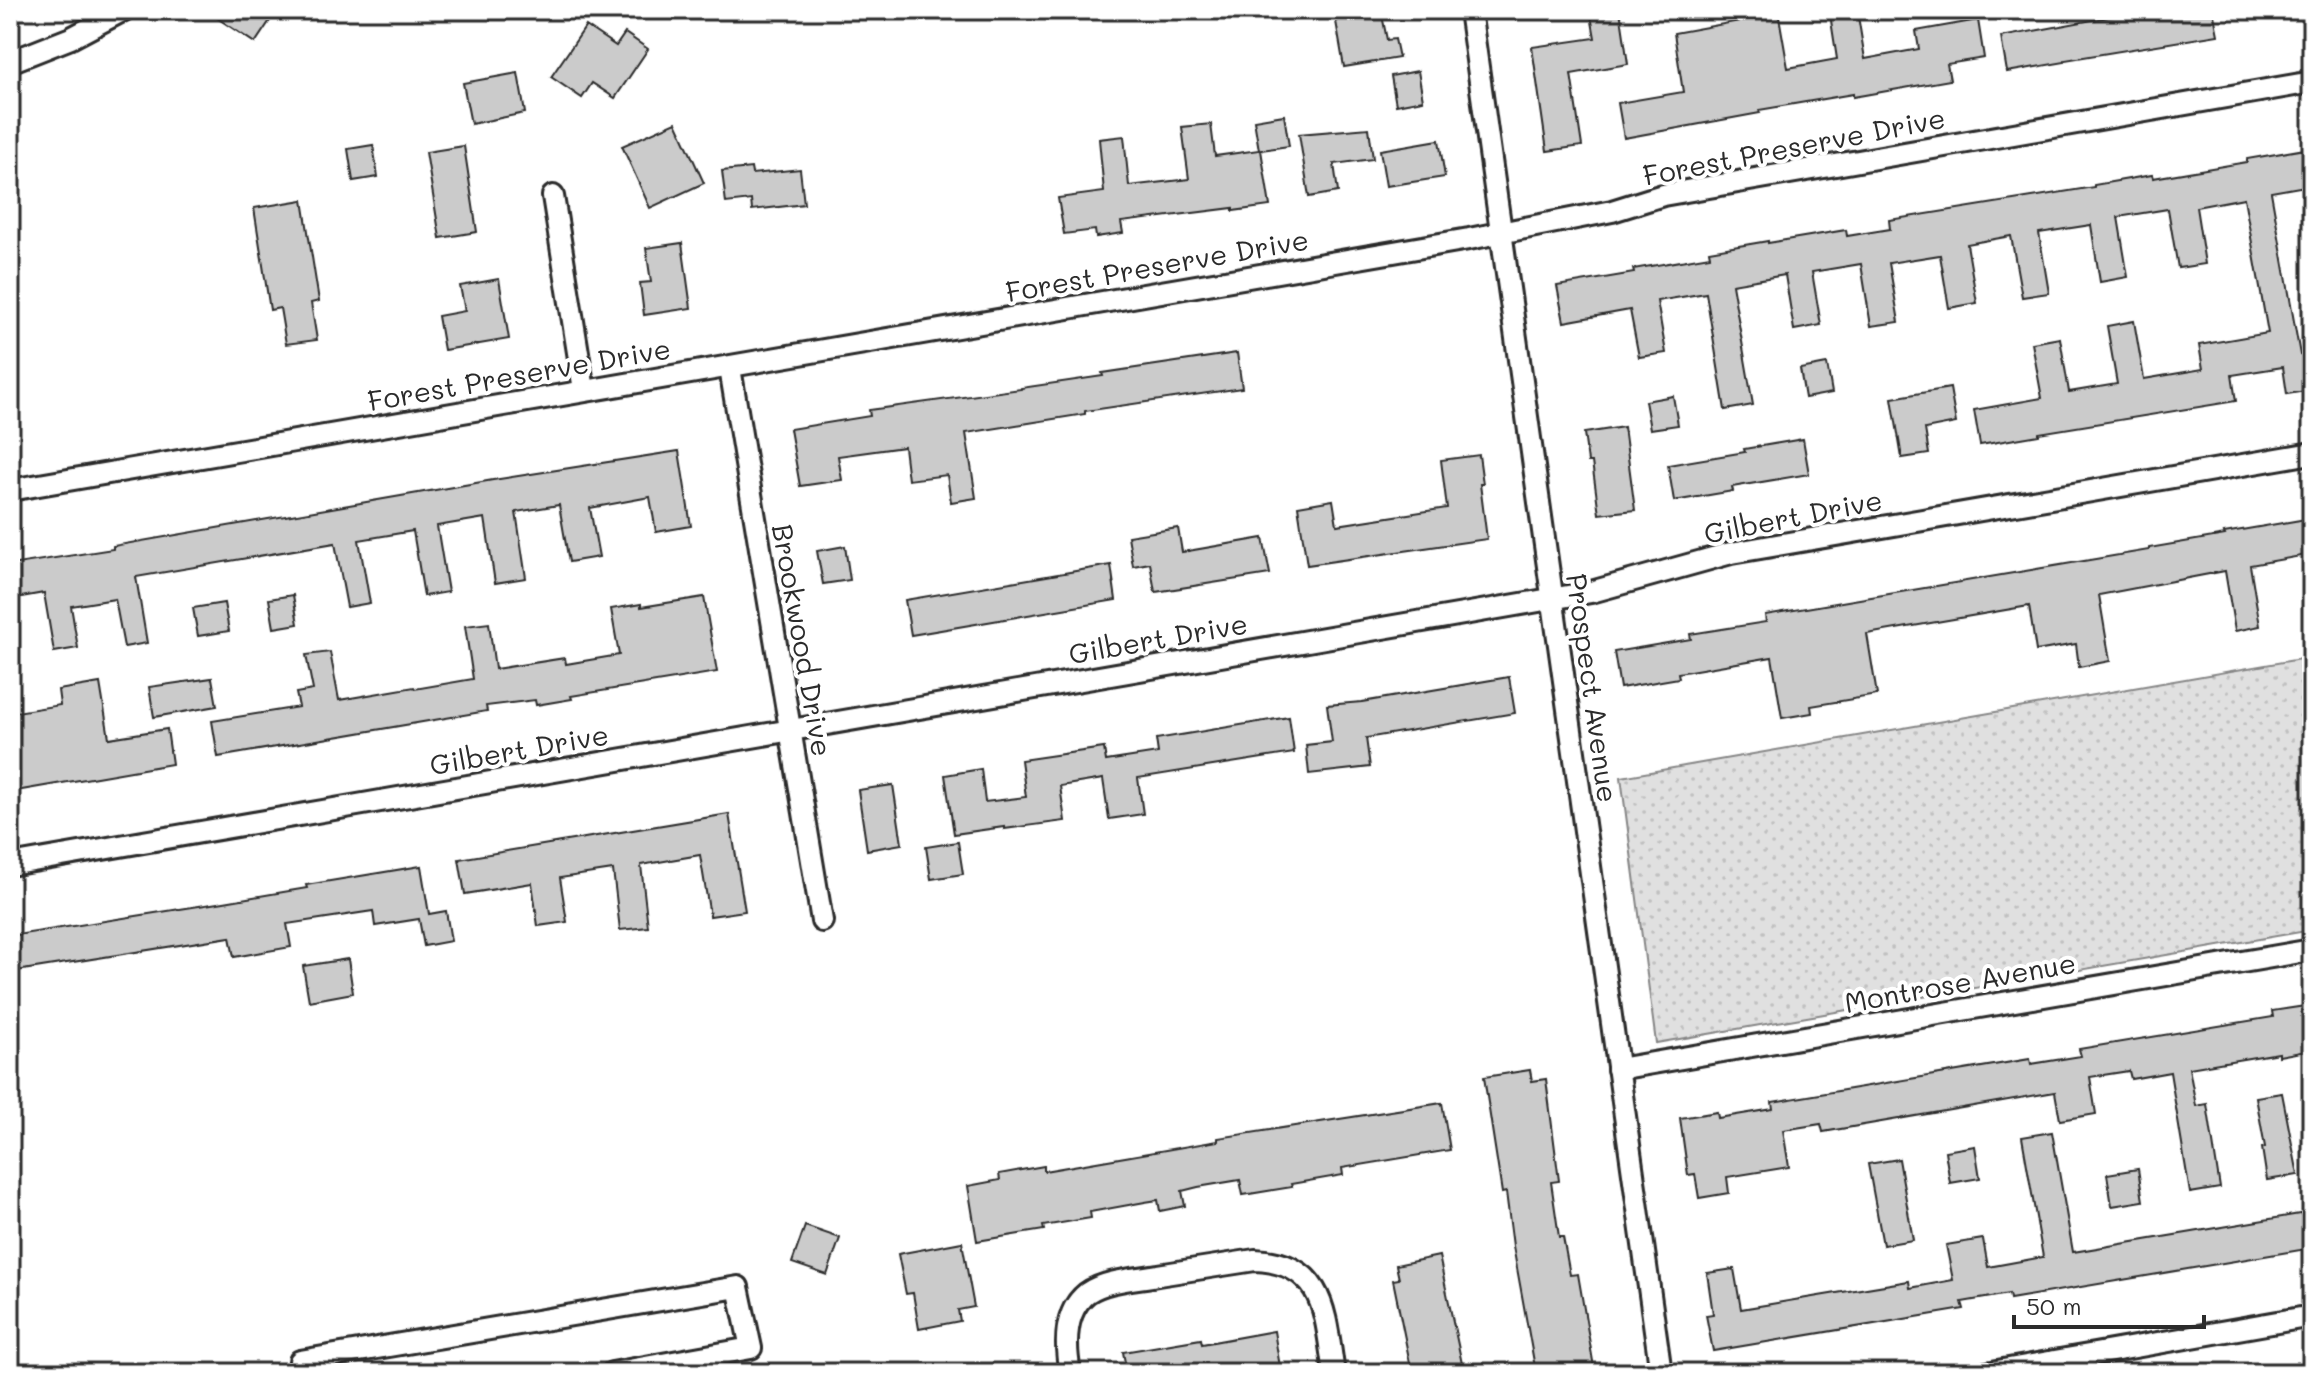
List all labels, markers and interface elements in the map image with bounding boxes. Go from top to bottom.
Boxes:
street label: Forest Preserve Drive [1640,99,1948,193]
street label: Forest Preserve Drive [1003,221,1311,309]
street label: Forest Preserve Drive [365,330,673,418]
street label: Gilbert Drive [1701,481,1885,551]
street label: Brookwood Drive [765,521,841,759]
street label: Prospect Avenue [1559,571,1627,805]
street label: Gilbert Drive [1066,605,1250,671]
street label: Gilbert Drive [427,716,611,782]
street label: Montrose Avenue [1842,944,2078,1020]
scale bar [2014,1279,2204,1329]
text: 50 m [2026,1290,2082,1321]

